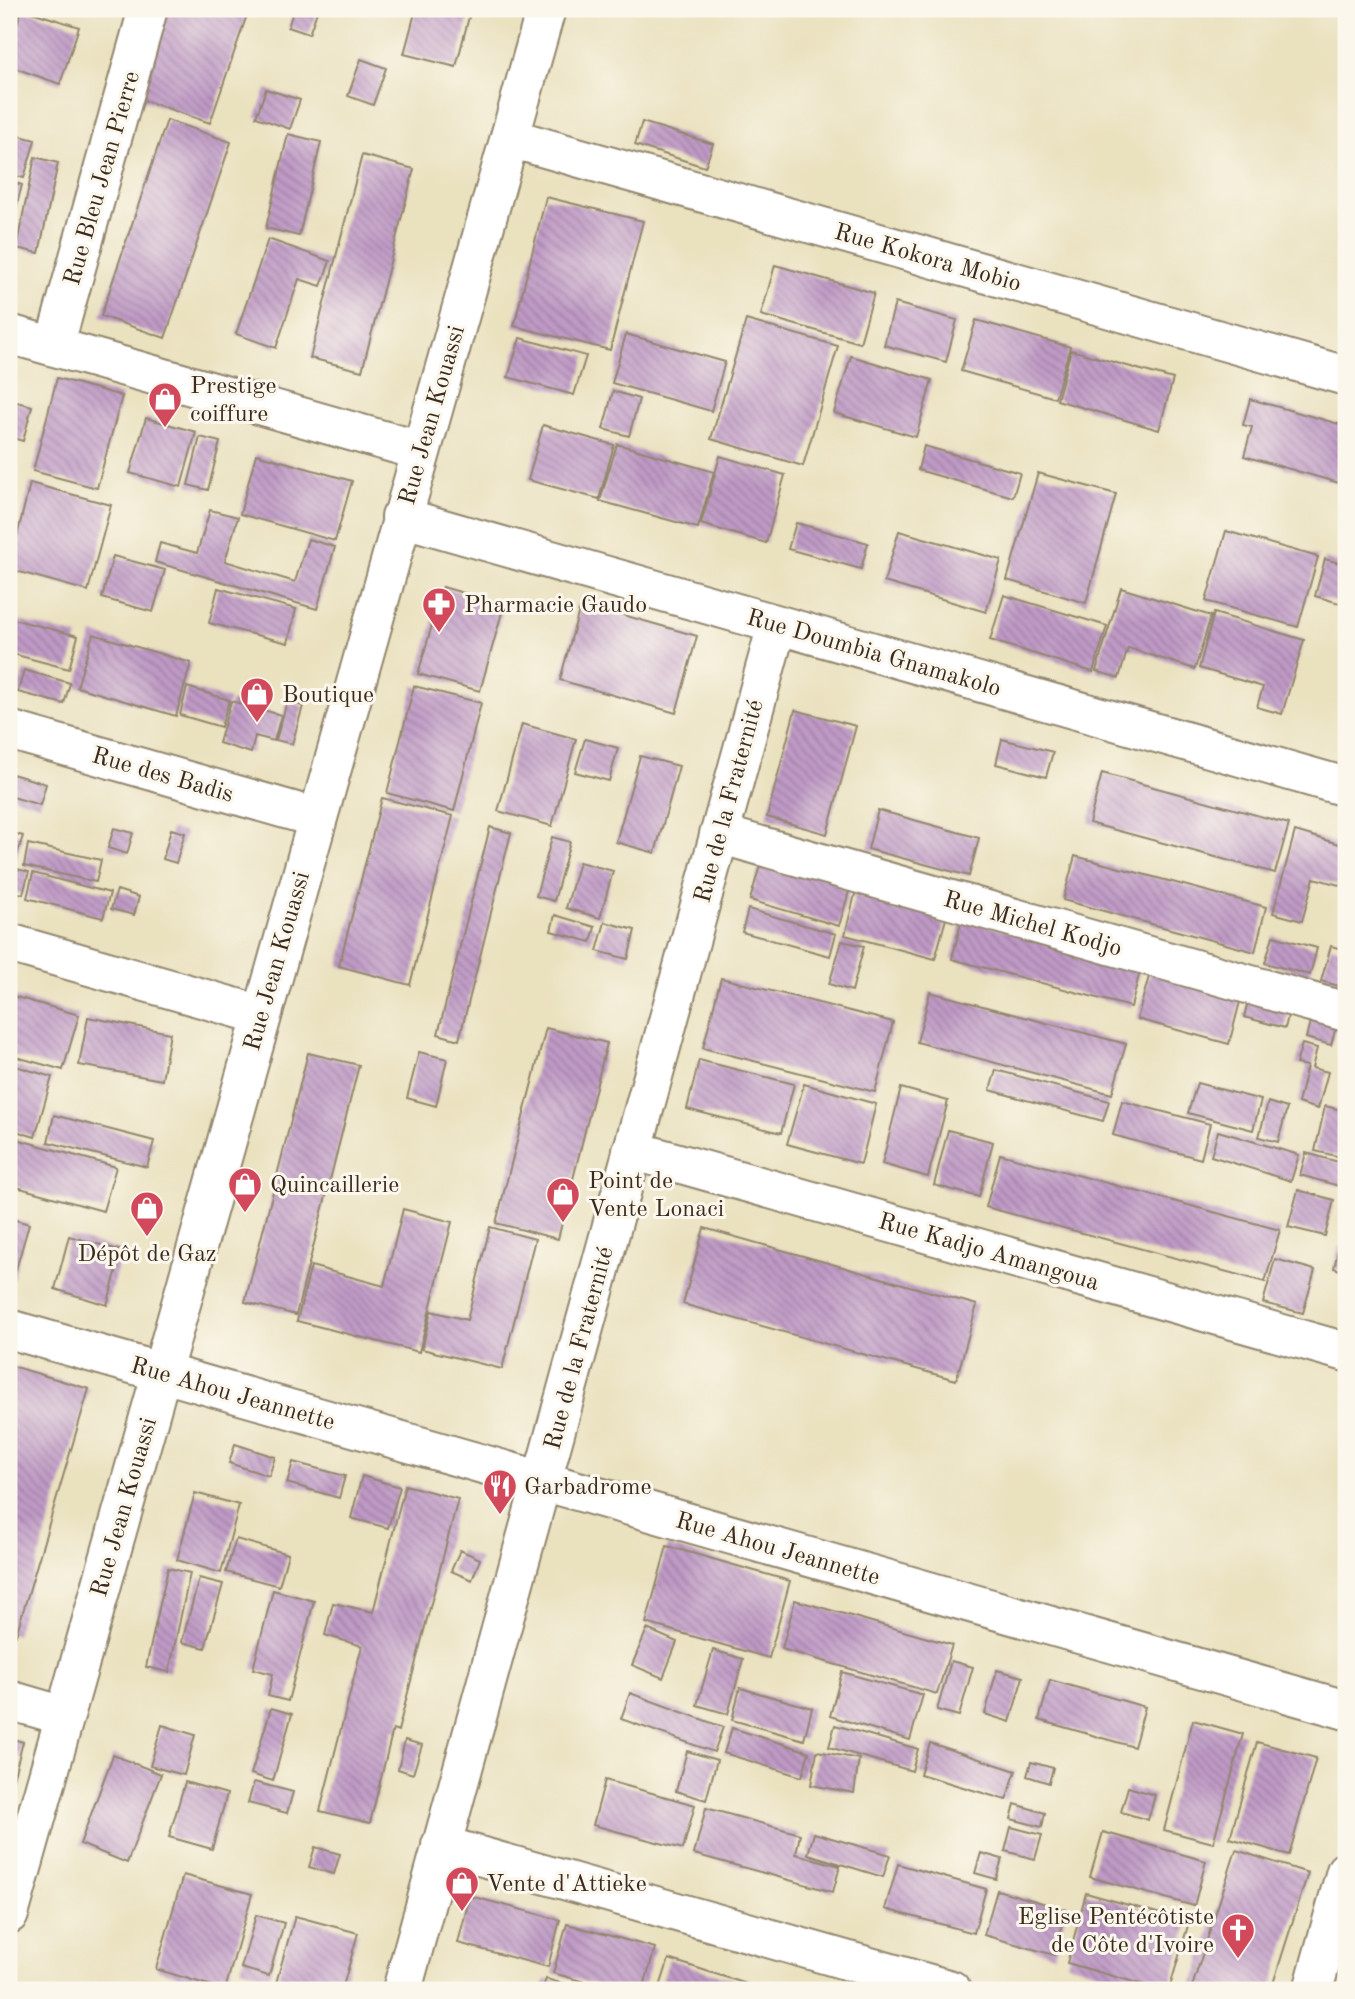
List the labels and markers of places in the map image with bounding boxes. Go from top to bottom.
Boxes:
place label: Prestige coiffure [190,375,277,427]
shop icon: Prestige coiffure [146,380,184,429]
pharmacy icon: Pharmacie Gaudo [420,585,458,634]
place label: Pharmacie Gaudo [464,594,647,618]
shop icon: Boutique [238,675,276,724]
place label: Boutique [282,684,374,708]
shop icon: Quincaillerie [226,1165,264,1214]
place label: Point de Vente Lonaci [588,1170,724,1222]
place label: Quincaillerie [270,1174,399,1198]
shop icon: Point de Vente Lonaci [544,1175,582,1224]
shop icon: Dépôt de Gaz [128,1189,166,1238]
place label: Dépôt de Gaz [77,1243,217,1267]
restaurant icon: Garbadrome [481,1467,519,1516]
place label: Garbadrome [524,1476,652,1500]
shop icon: Vente d'Attieke [443,1864,481,1913]
place label: Vente d'Attieke [486,1873,647,1897]
place label: Eglise Pentécôtiste de Côte d'Ivoire [1018,1906,1214,1958]
church icon: Eglise Pentécôtiste de Côte d'Ivoire [1219,1911,1257,1960]

